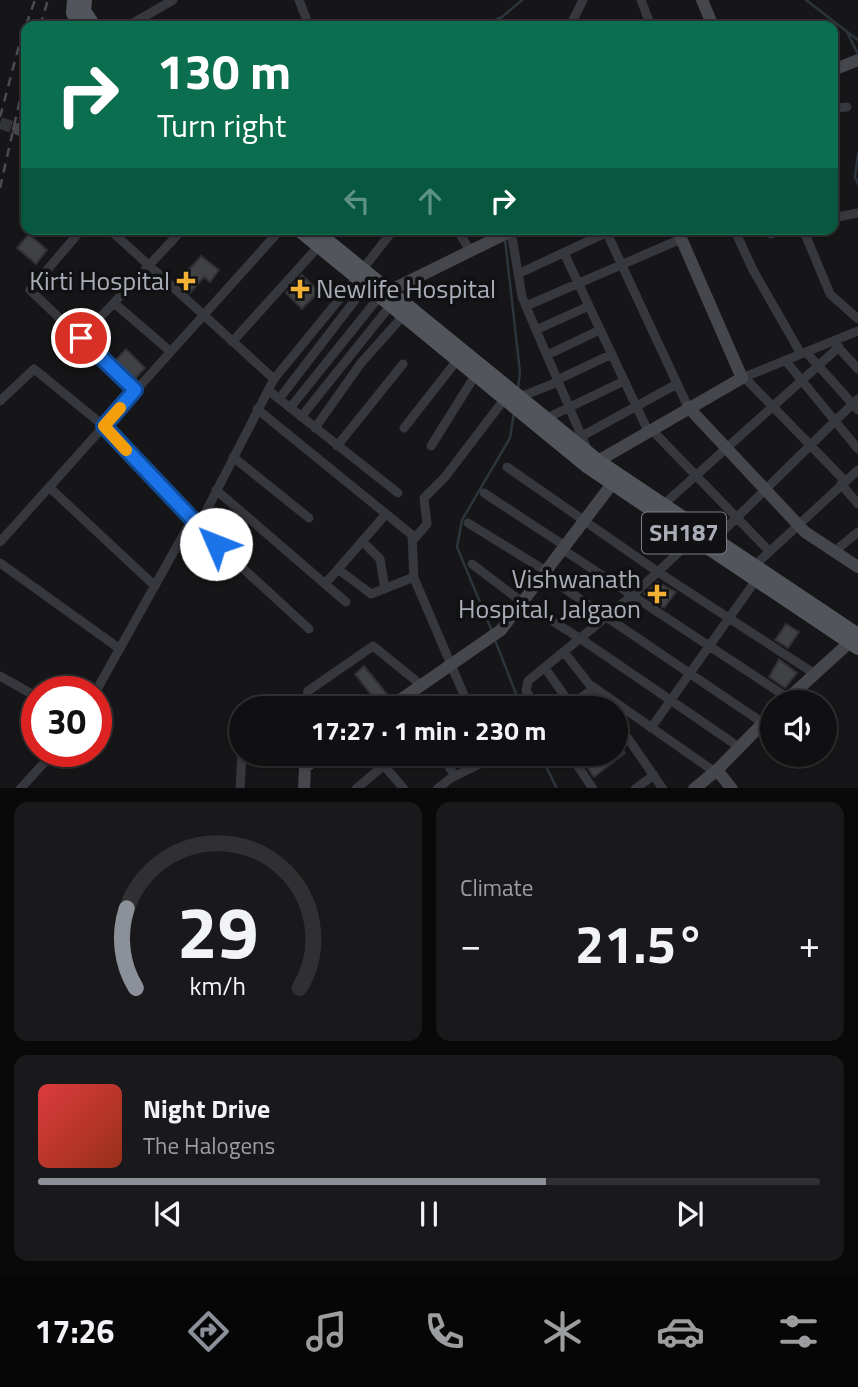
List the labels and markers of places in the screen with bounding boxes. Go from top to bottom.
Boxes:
place label: Kirti Hospital [29,261,170,300]
place label: Newlife Hospital [316,269,496,308]
marker: Kirti Hospital [176,271,196,291]
marker: Newlife Hospital [290,279,310,299]
pin [51,308,111,368]
place label: Vishwanath Hospital, Jalgaon [458,559,641,628]
marker: Vishwanath Hospital, Jalgaon [647,584,667,604]

